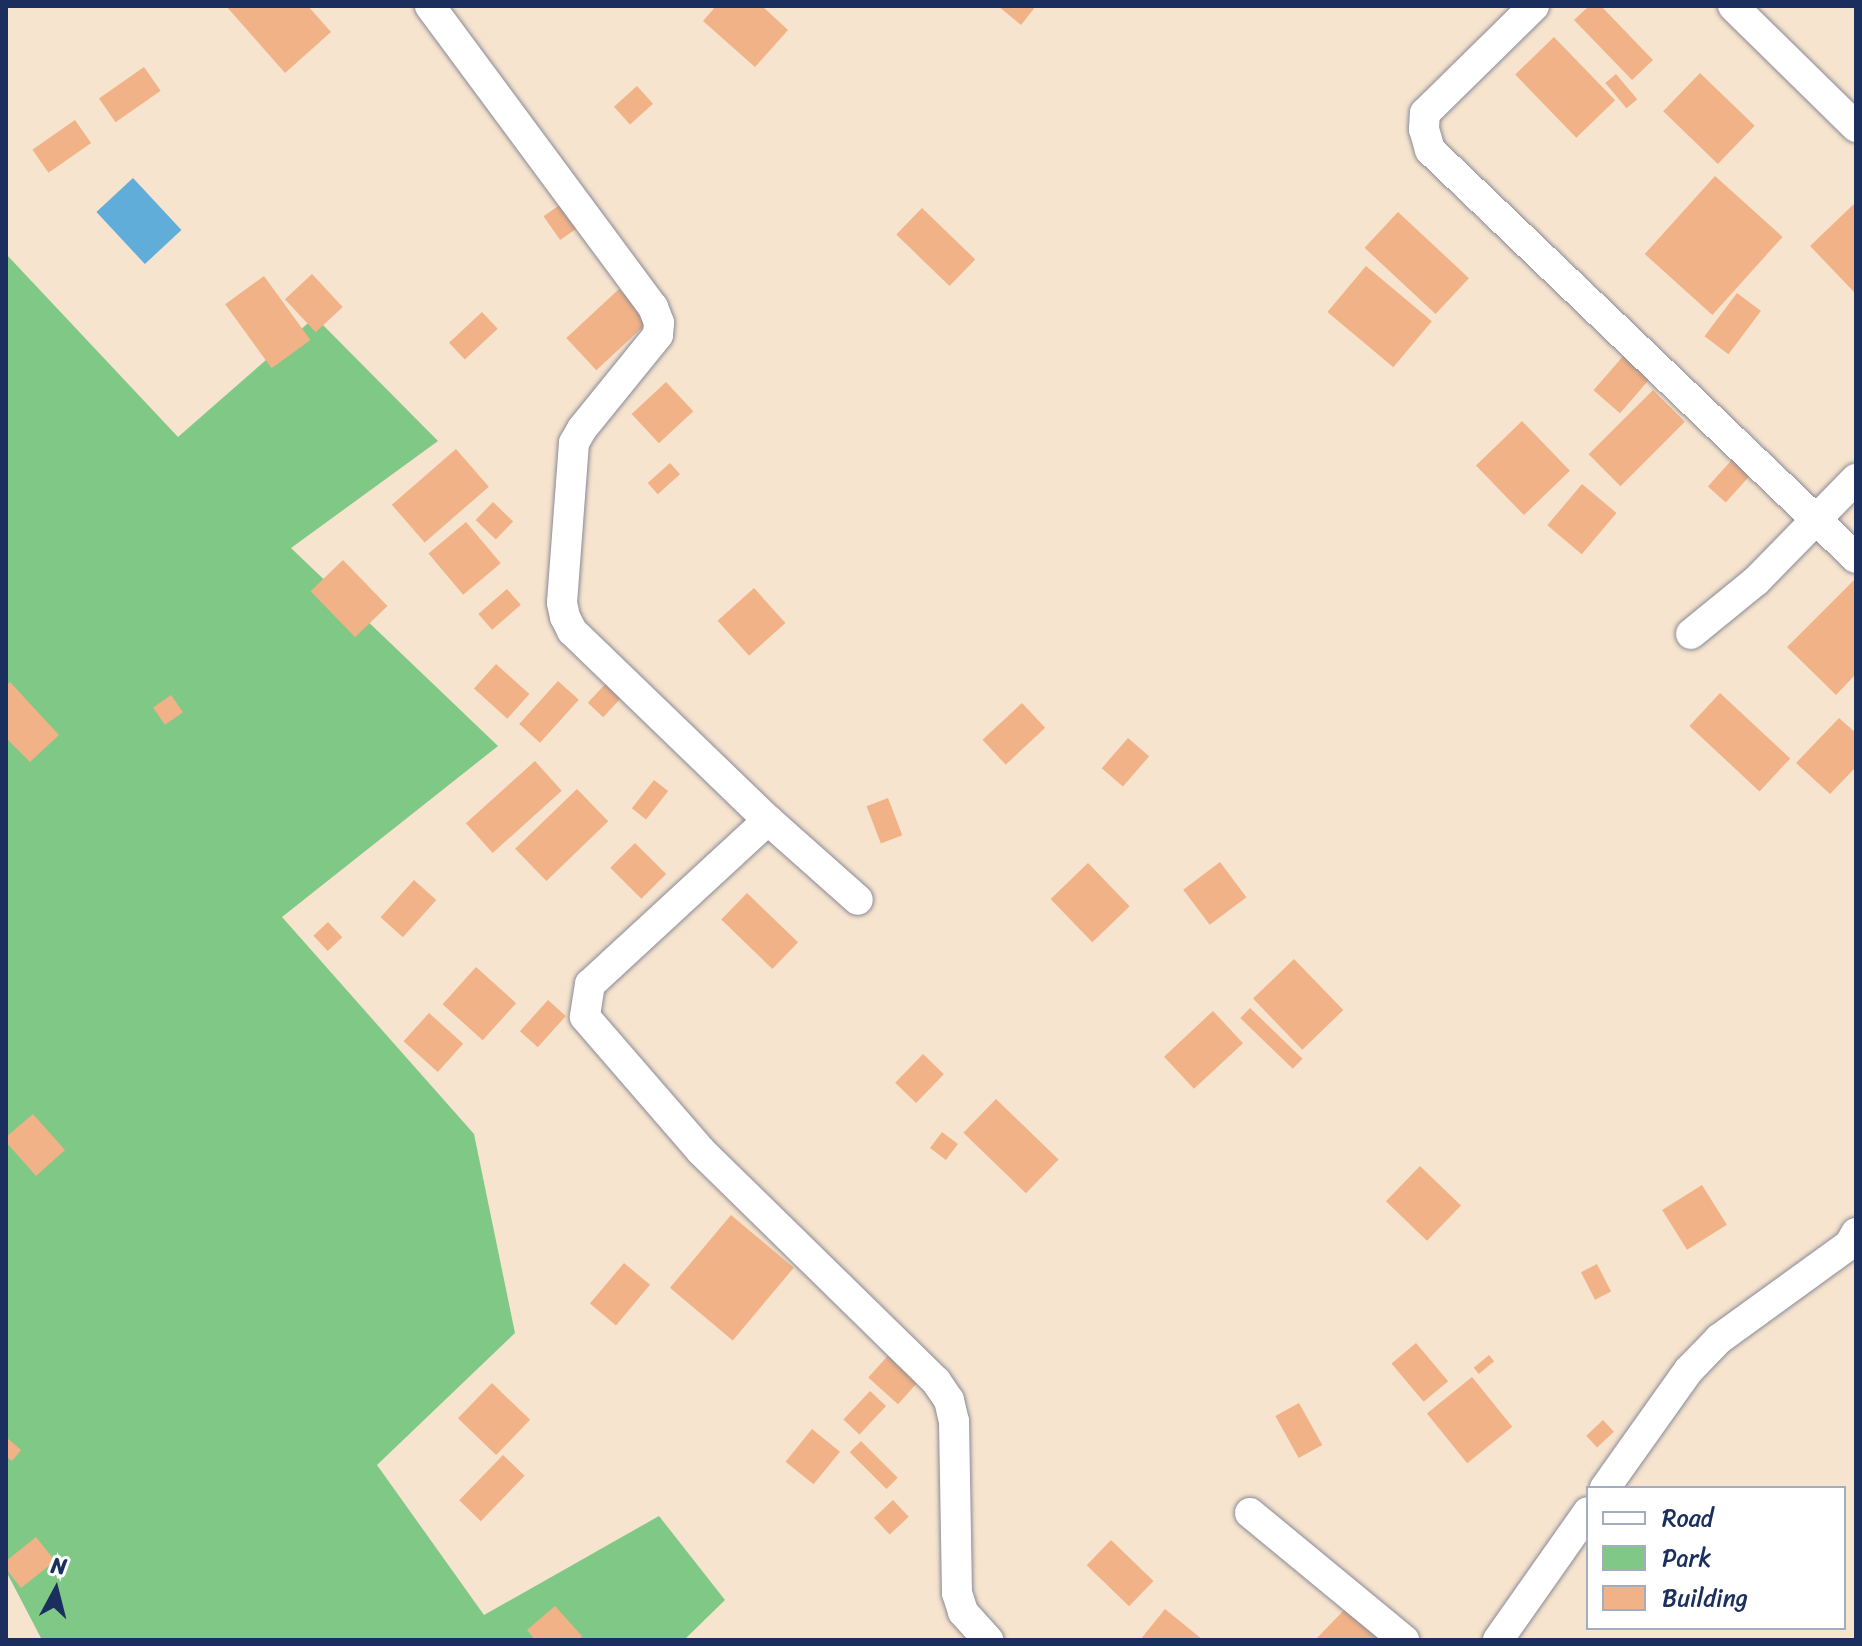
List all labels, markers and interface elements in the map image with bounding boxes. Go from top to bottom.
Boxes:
legend [1586,1486,1846,1630]
text: Road [1662,1497,1713,1539]
text: Park [1662,1537,1711,1579]
text: N [49,1545,69,1586]
north arrow [16,1550,96,1630]
text: Building [1662,1577,1748,1619]

